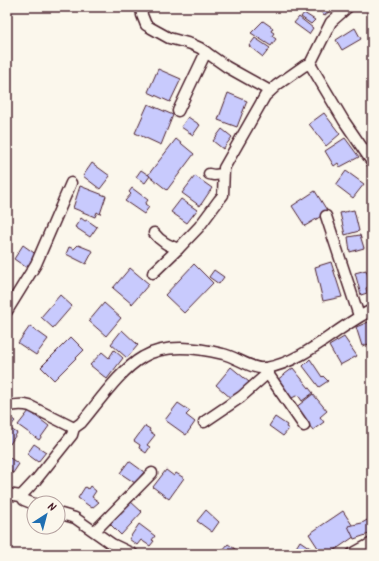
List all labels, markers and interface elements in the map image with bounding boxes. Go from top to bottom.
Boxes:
north arrow [26,495,66,535]
text: N [43,498,59,517]

